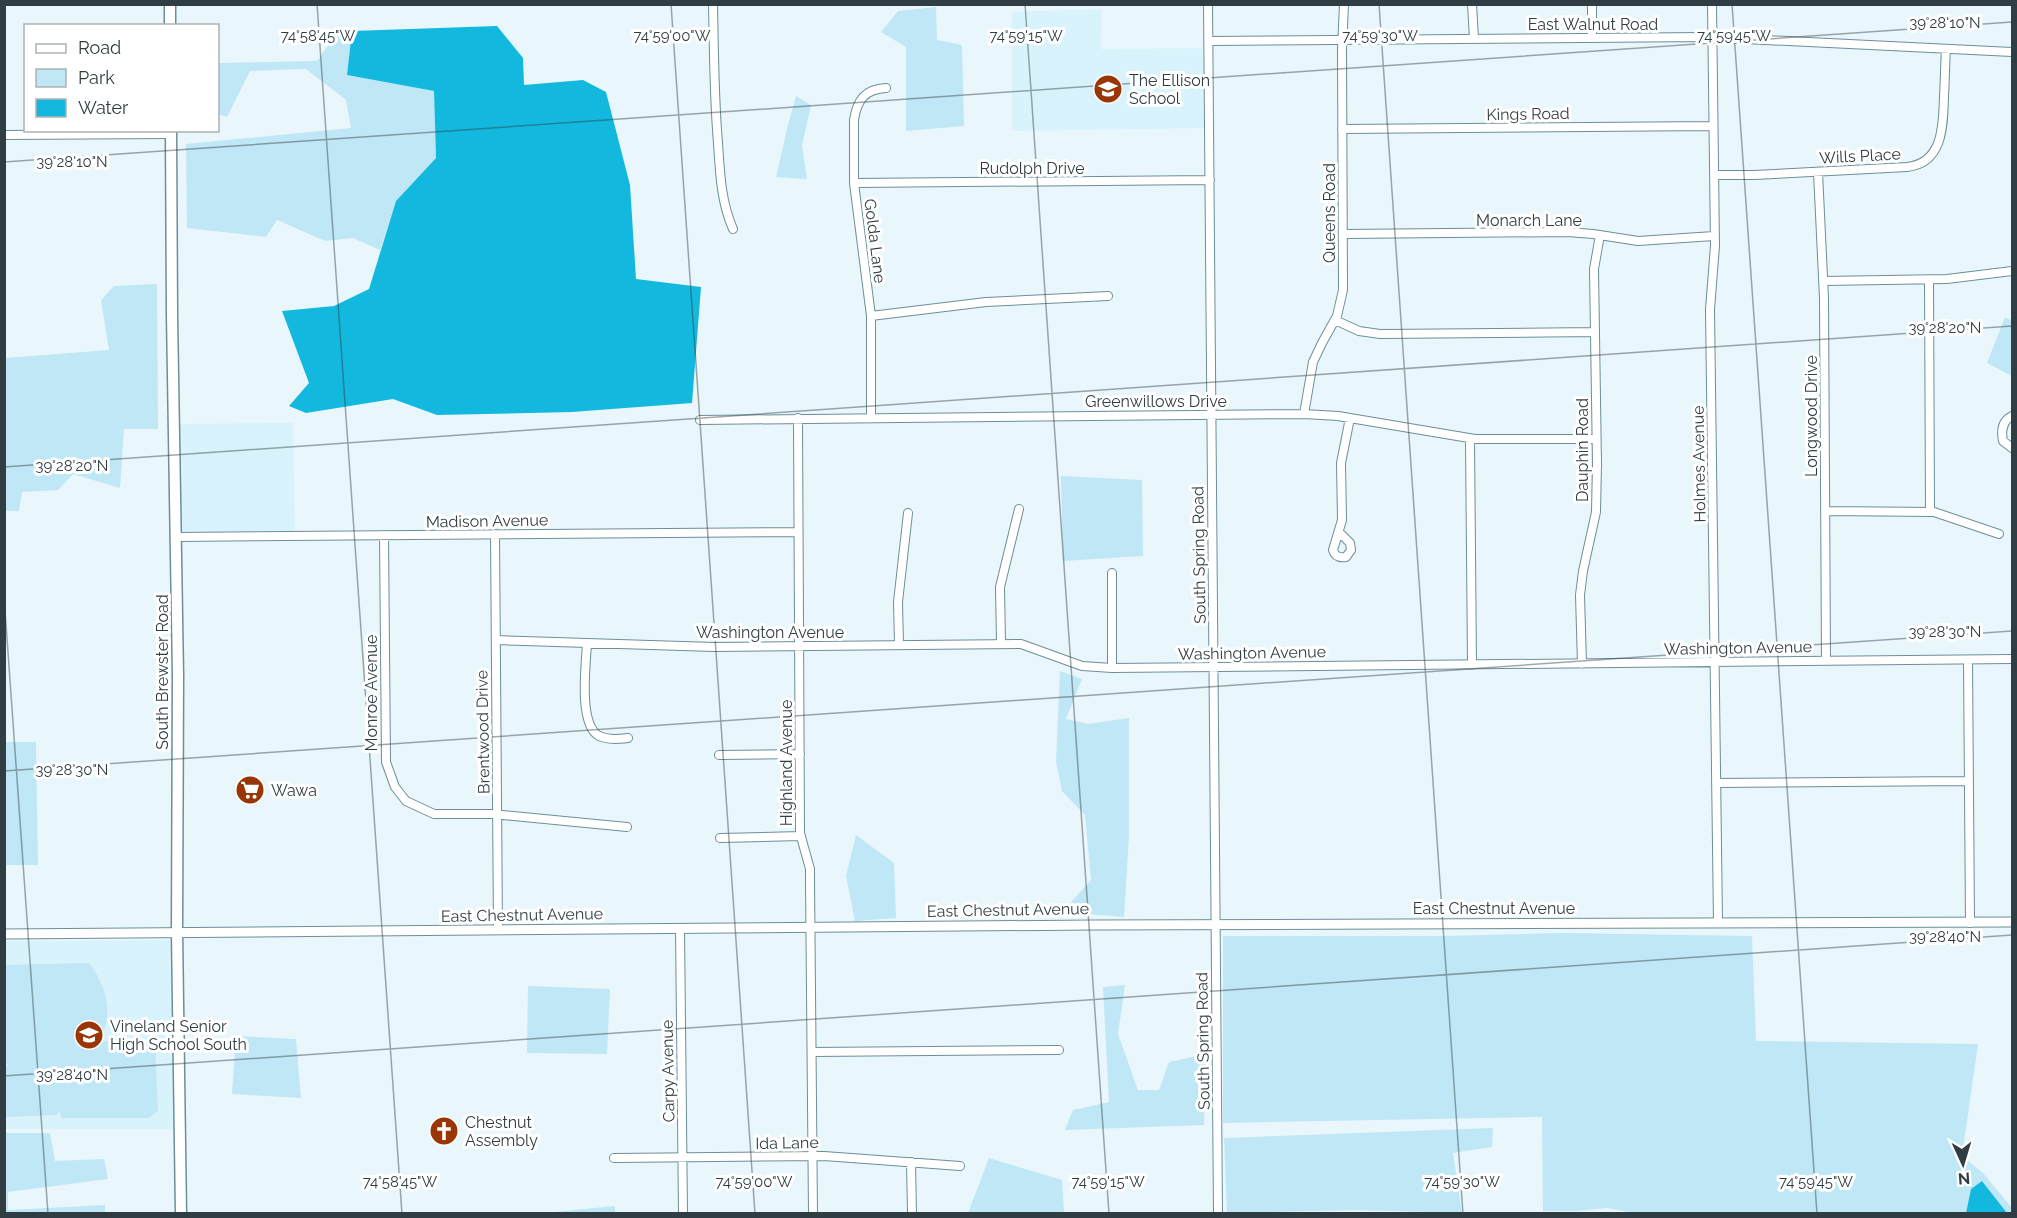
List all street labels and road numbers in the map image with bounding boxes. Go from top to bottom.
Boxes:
street label: East Walnut Road [1528,15,1658,34]
street label: Kings Road [1486,104,1570,124]
street label: Wills Place [1819,144,1901,168]
street label: Rudolph Drive [979,159,1085,178]
street label: Queens Road [1320,163,1339,263]
street label: Golda Lane [860,198,890,284]
street label: Monarch Lane [1476,211,1582,230]
street label: Longwood Drive [1802,355,1821,477]
street label: Greenwillows Drive [1085,392,1227,411]
street label: Dauphin Road [1573,398,1592,502]
street label: Holmes Avenue [1688,405,1710,523]
street label: South Spring Road [1188,486,1210,624]
street label: Madison Avenue [426,510,548,532]
street label: South Brewster Road [153,594,172,750]
street label: Washington Avenue [696,623,844,642]
street label: Monroe Avenue [362,635,381,751]
street label: Washington Avenue [1664,637,1812,659]
street label: Washington Avenue [1178,642,1326,664]
street label: Brentwood Drive [472,670,494,794]
street label: Highland Avenue [777,700,796,826]
street label: East Chestnut Avenue [927,899,1089,921]
street label: East Chestnut Avenue [1413,899,1575,918]
street label: East Chestnut Avenue [441,904,603,926]
street label: South Spring Road [1192,972,1214,1110]
street label: Carpy Avenue [658,1019,678,1123]
street label: Ida Lane [755,1133,819,1153]

